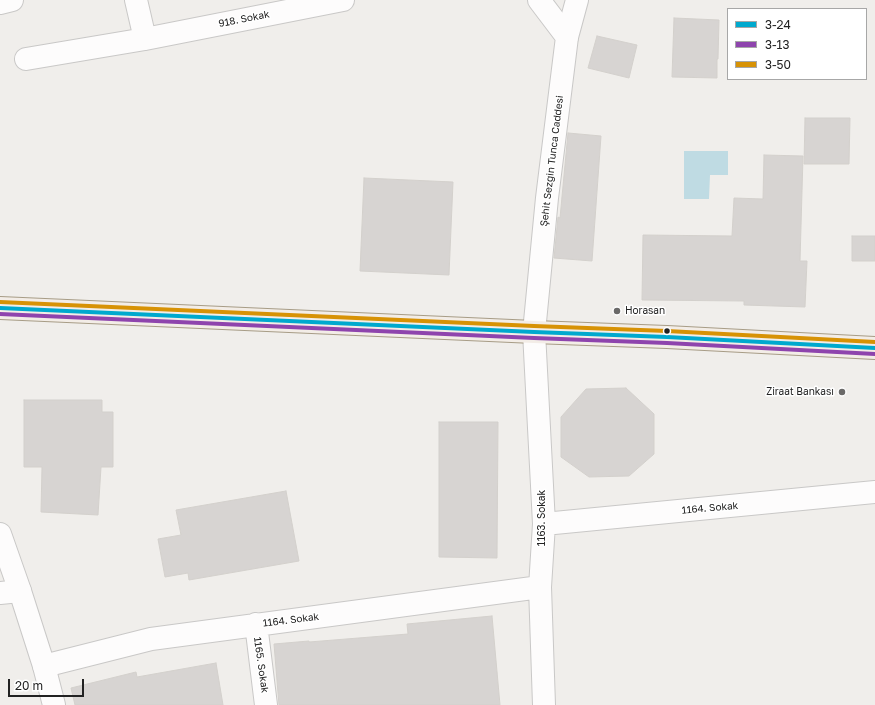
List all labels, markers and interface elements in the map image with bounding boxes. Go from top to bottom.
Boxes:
street label: 918. Sokak [217,8,271,30]
legend [727,8,867,80]
text: 3-24 [765,17,791,32]
text: 3-13 [765,37,789,52]
text: 3-50 [765,57,791,72]
street label: Şehit Sezgin Tunca Caddesi [538,95,566,227]
place label: Horasan [625,305,665,317]
marker: Horasan [612,306,622,316]
unlabelled marker [662,326,672,336]
place label: Ziraat Bankası [766,386,834,398]
marker: Ziraat Bankası [837,387,847,397]
street label: 1163. Sokak [536,490,548,546]
street label: 1164. Sokak [681,500,739,516]
street label: 1164. Sokak [262,611,320,629]
street label: 1165. Sokak [251,636,271,694]
scale bar [10,671,86,697]
text: 20 m [15,678,43,693]

